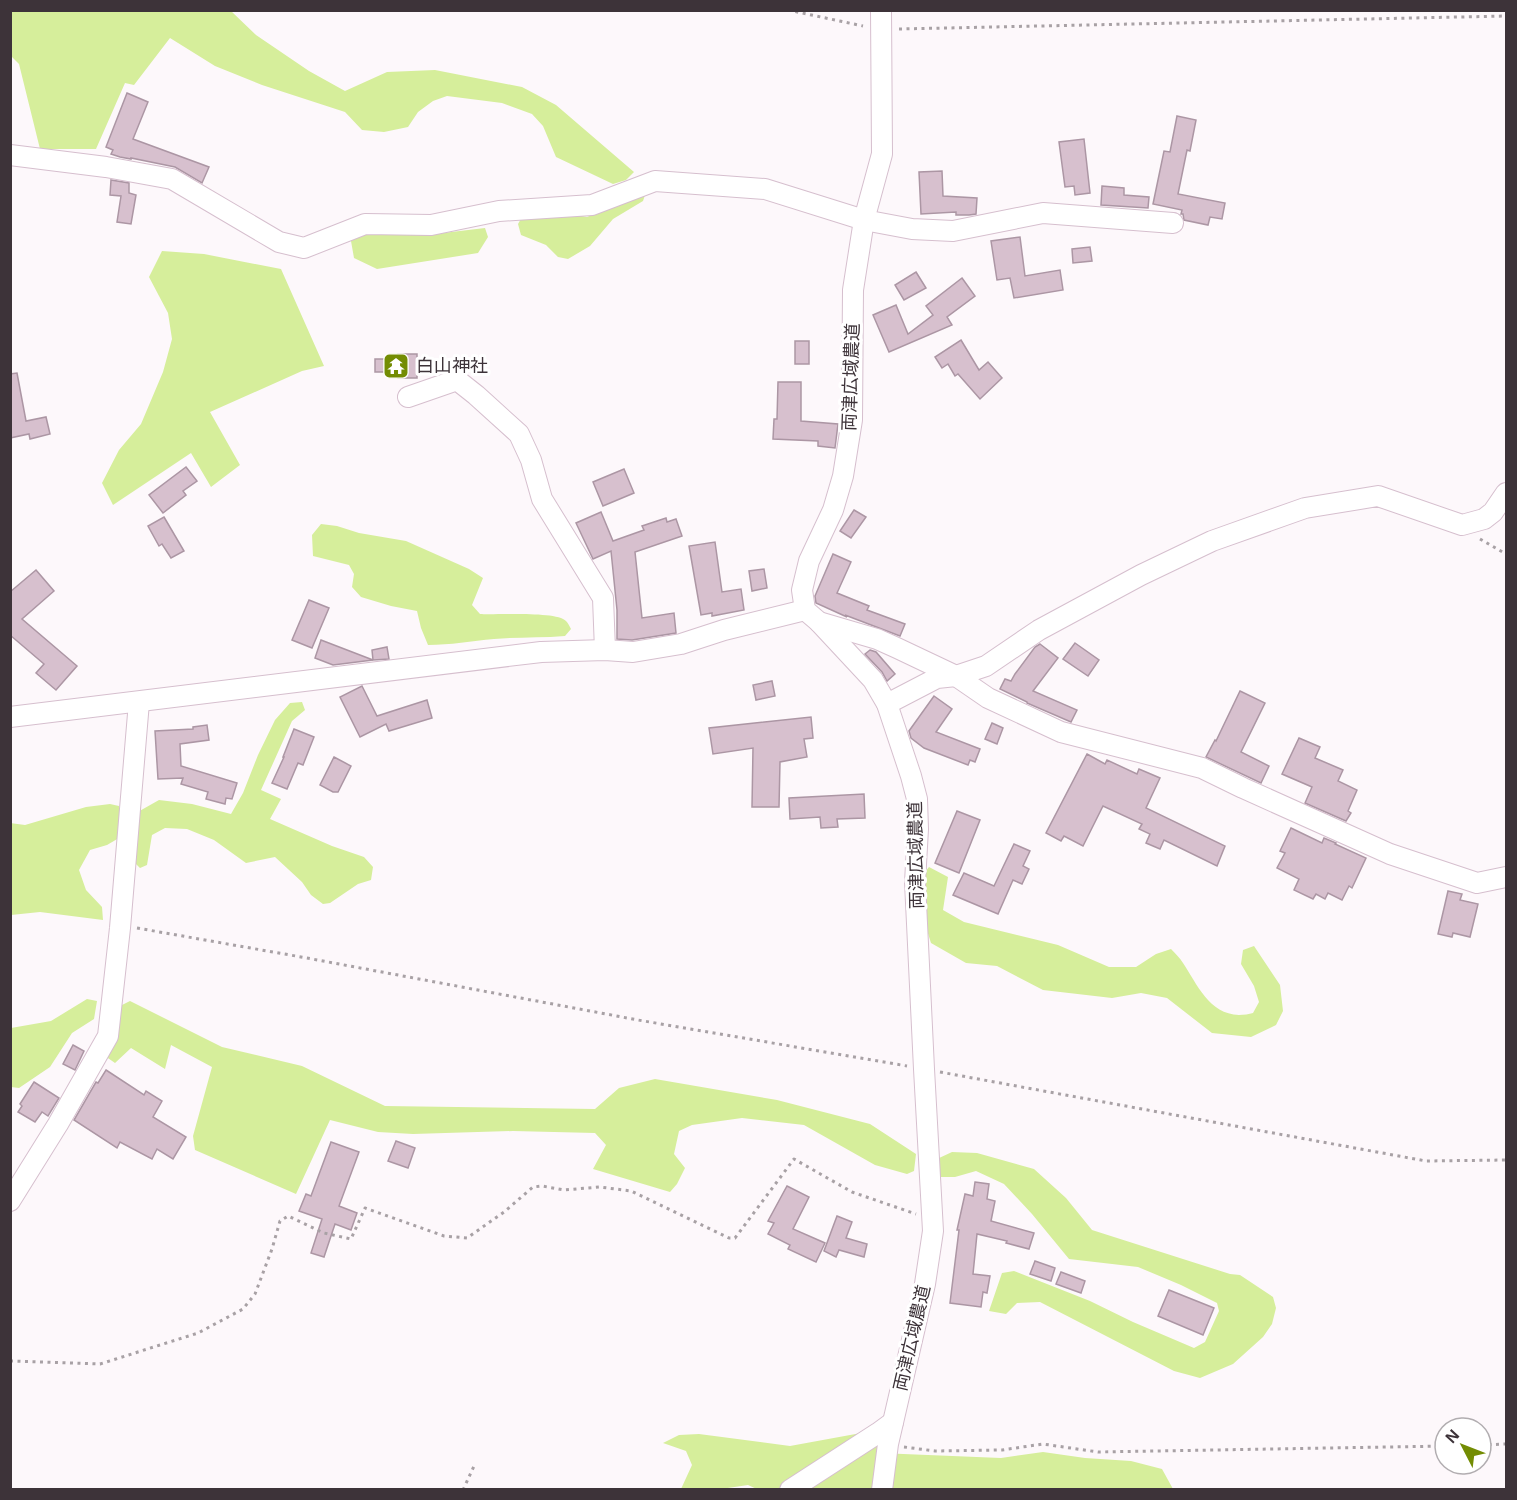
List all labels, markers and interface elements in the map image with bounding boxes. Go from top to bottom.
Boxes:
street label: 両津広域農道 [839,323,863,431]
temple icon: 白山神社 [381,351,411,381]
place label: 白山神社 [416,356,488,376]
street label: 両津広域農道 [905,801,927,909]
street label: 両津広域農道 [890,1283,934,1393]
north arrow [1433,1416,1493,1476]
text: N [1442,1426,1462,1446]

